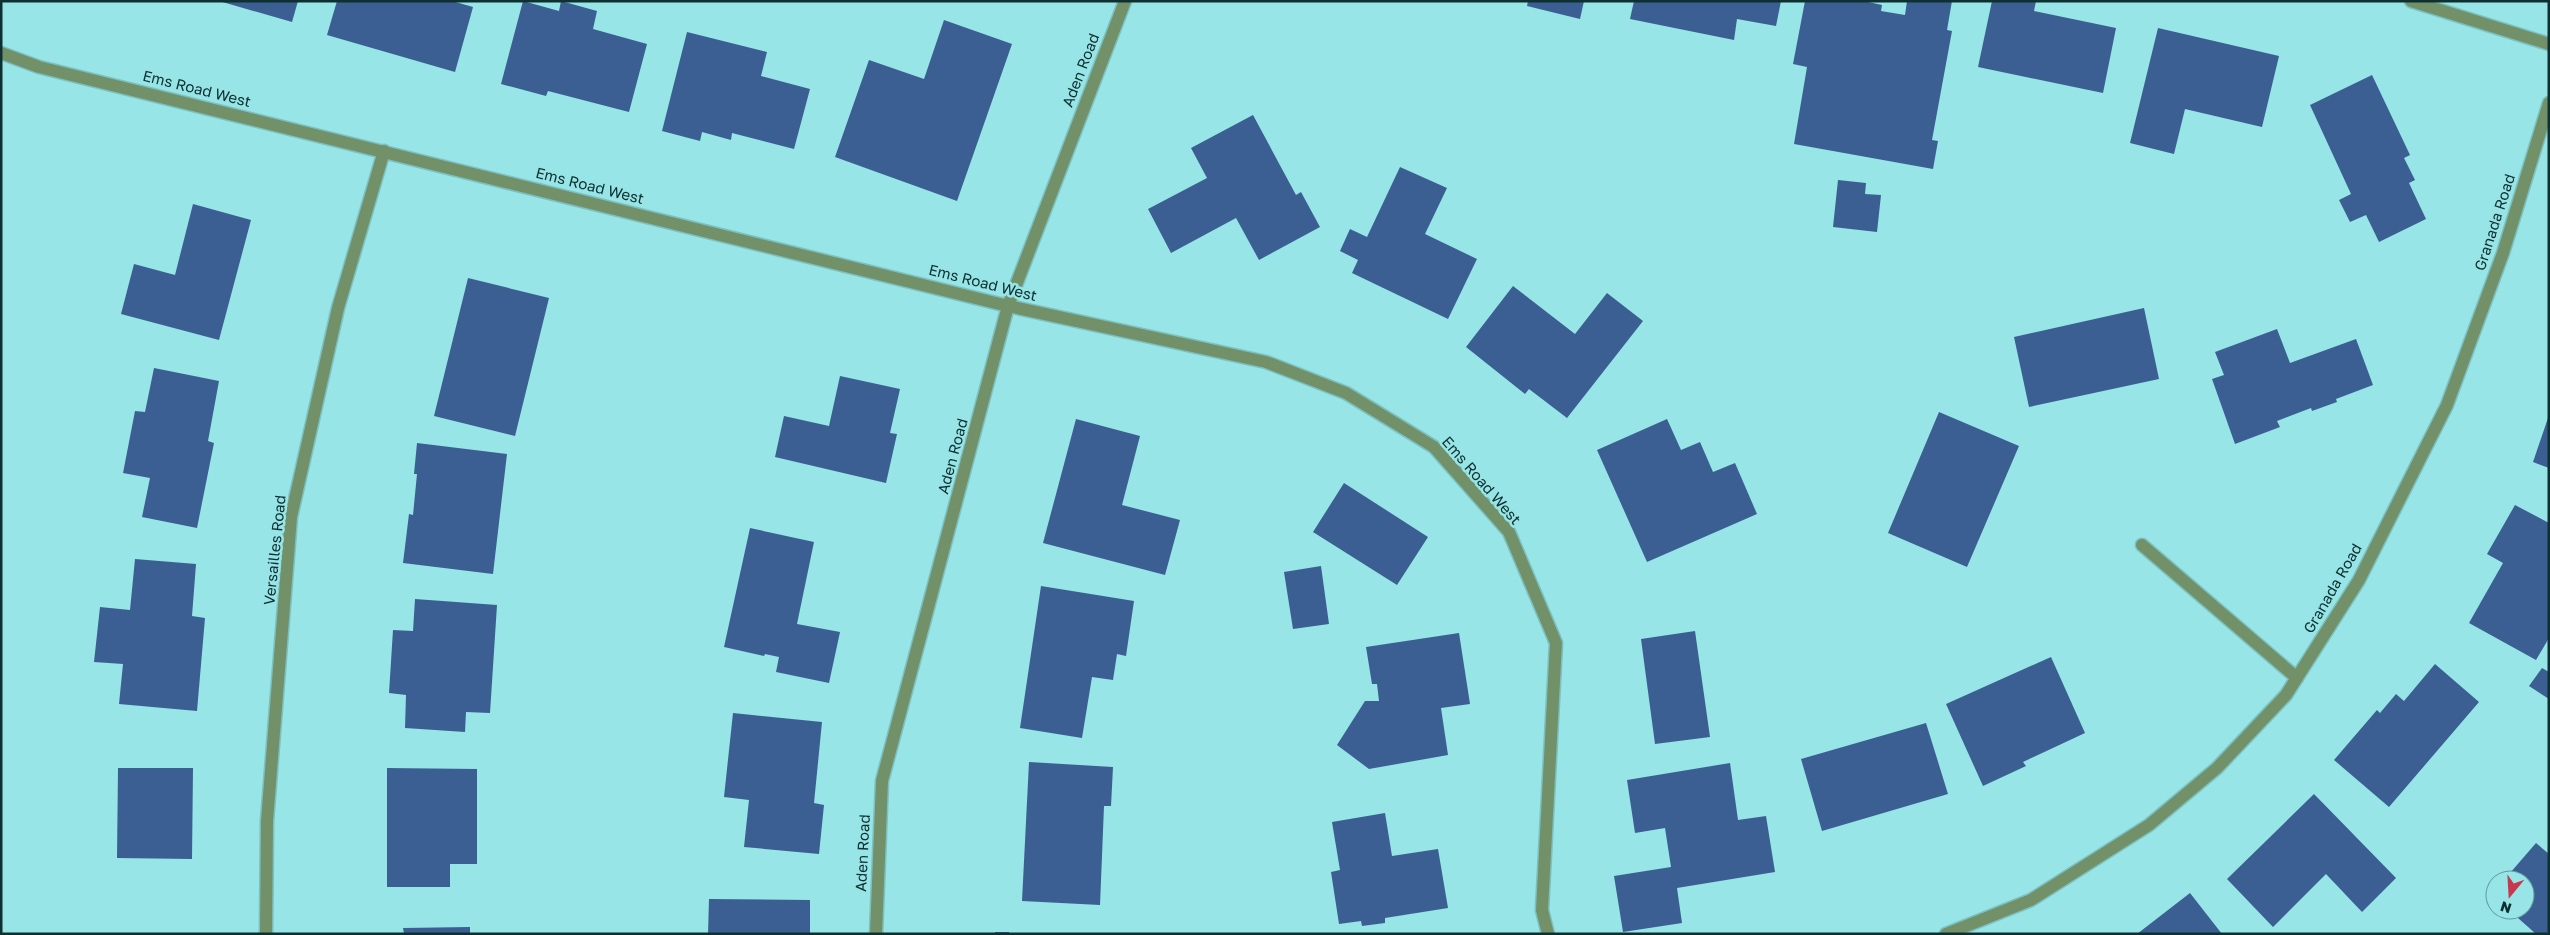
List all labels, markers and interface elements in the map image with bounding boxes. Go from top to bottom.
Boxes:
street label: Aden Road [1058,31,1102,109]
street label: Ems Road West [141,66,253,110]
street label: Ems Road West [534,163,646,207]
street label: Granada Road [2470,171,2518,273]
street label: Ems Road West [927,260,1039,304]
street label: Aden Road [933,416,971,496]
street label: Ems Road West [1439,432,1525,528]
street label: Versailles Road [259,494,289,606]
street label: Granada Road [2299,540,2365,636]
street label: Aden Road [851,814,873,892]
north arrow [2485,870,2535,920]
text: N [2498,898,2514,918]

